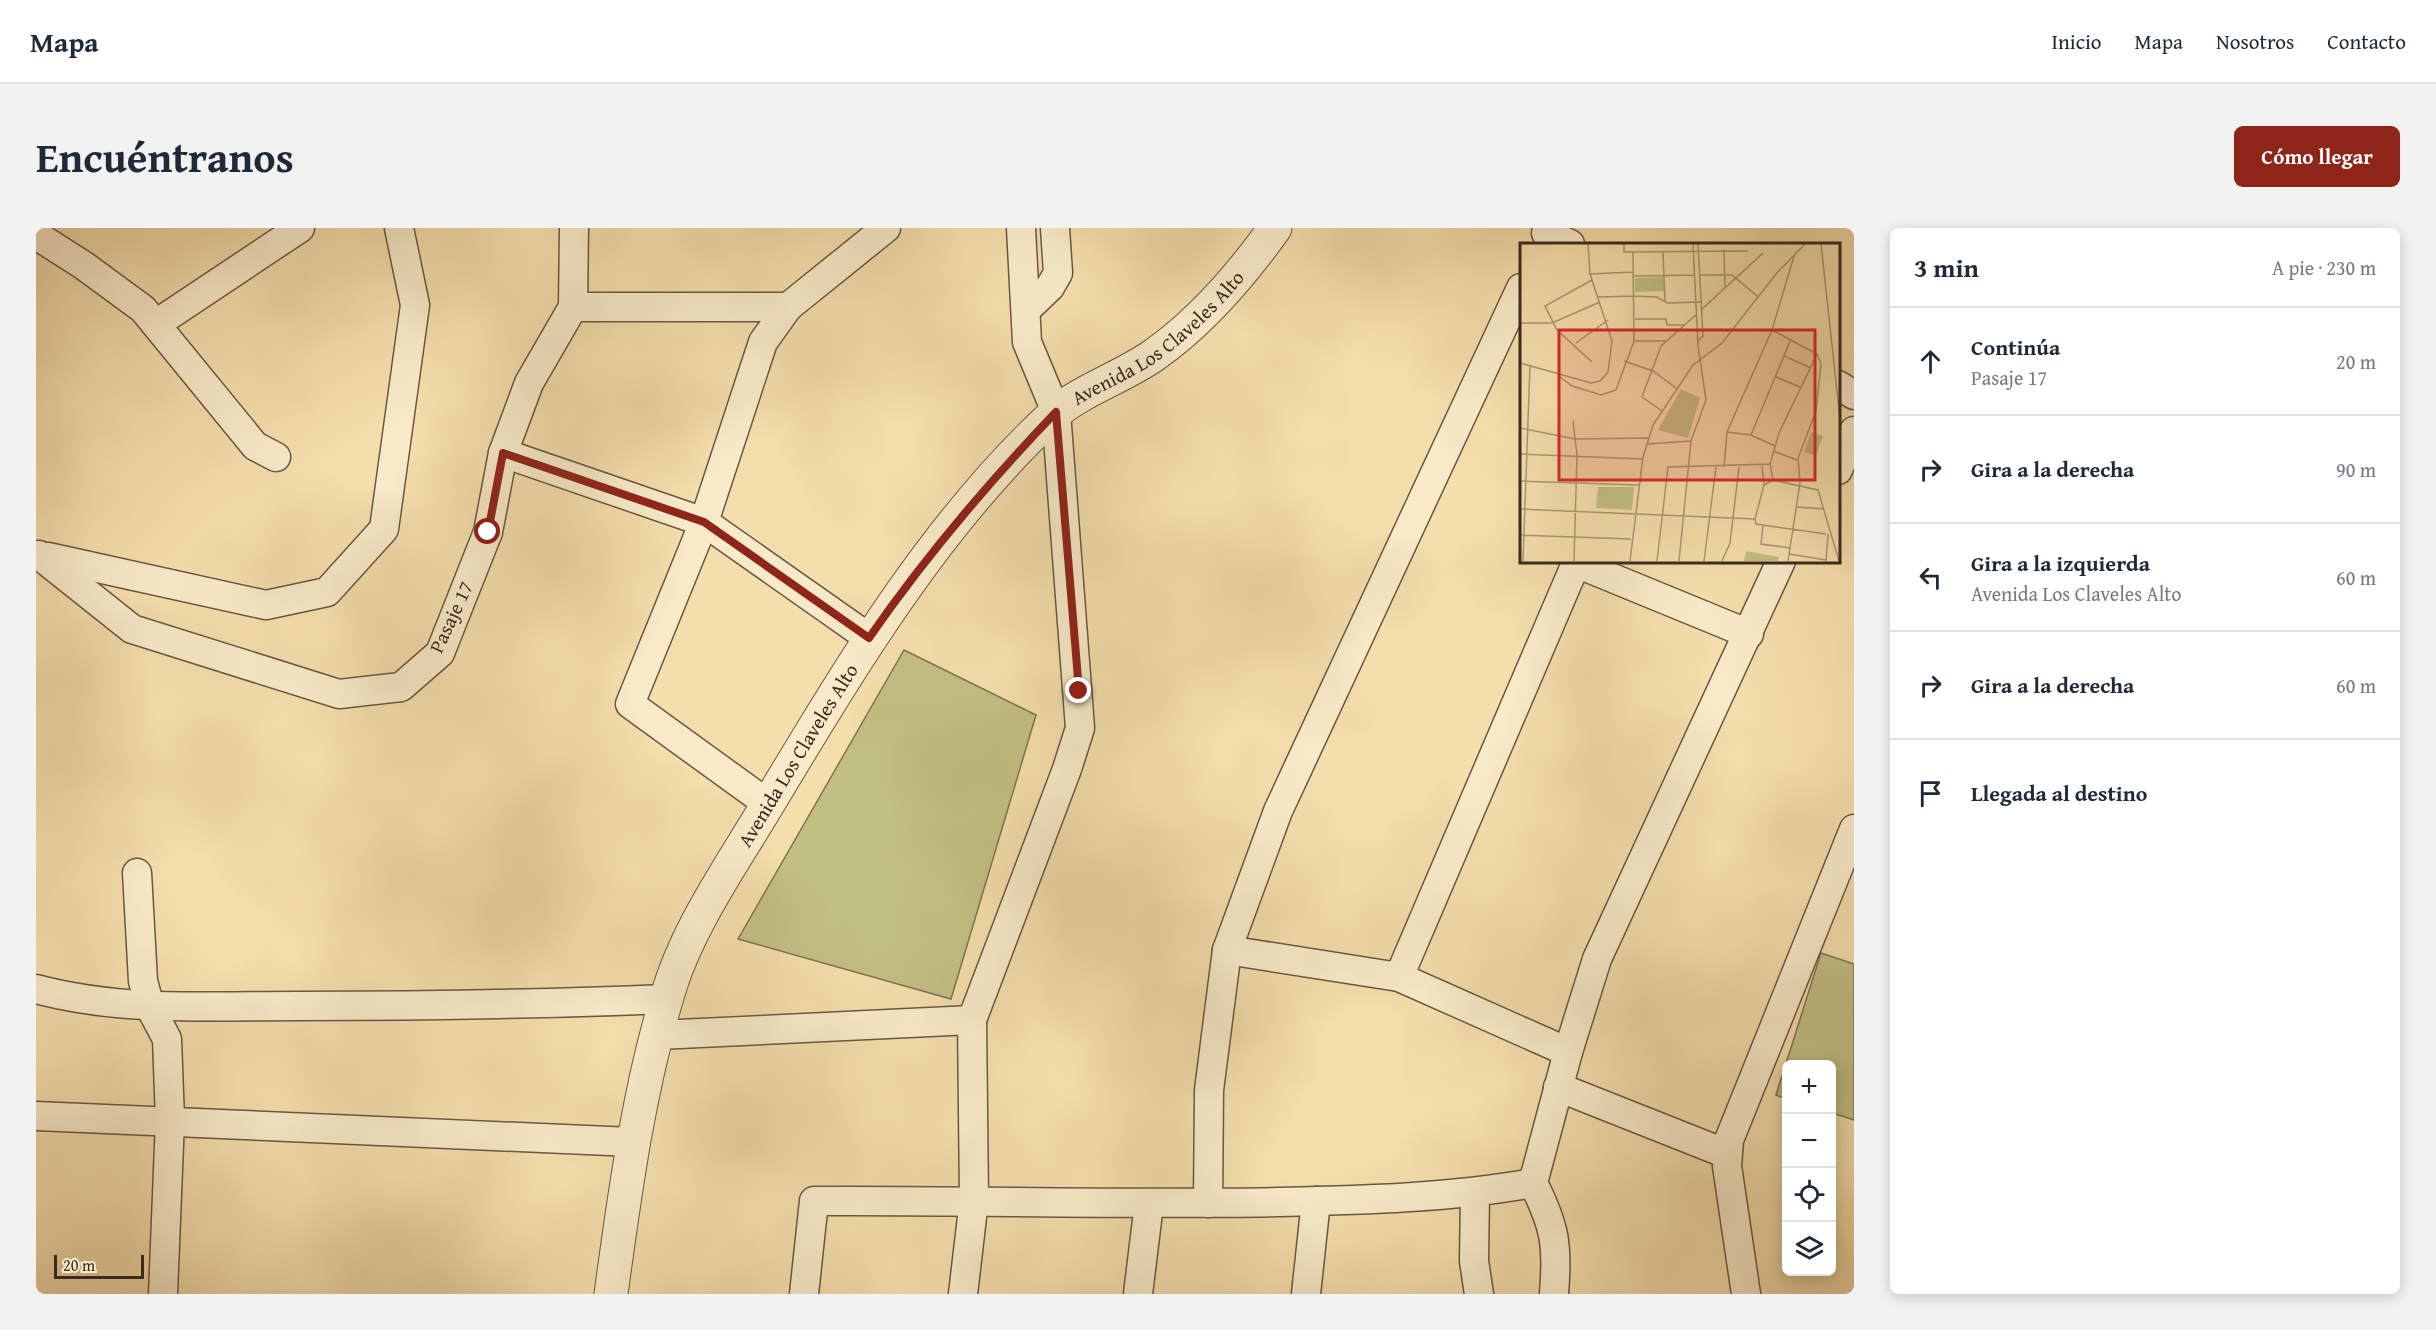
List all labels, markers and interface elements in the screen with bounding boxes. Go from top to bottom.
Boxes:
text: Mapa [30,21,99,62]
text: Inicio [2052,26,2102,57]
text: Mapa [2135,26,2183,57]
text: Nosotros [2216,26,2294,57]
text: Contacto [2327,26,2406,57]
text: Encuéntranos [36,126,294,187]
button: Cómo llegar [2234,126,2400,187]
inset map [1520,243,1839,562]
text: 3 min [1914,248,1979,287]
text: A pie · 230 m [2272,253,2376,282]
street label: Avenida Los Claveles Alto [1066,264,1251,412]
text: Continúa [1971,331,2060,363]
icon: ahead [1914,345,1947,378]
text: 20 m [2336,347,2376,376]
text: Pasaje 17 [1971,363,2047,392]
icon: right [1914,453,1947,486]
text: Gira a la derecha [1971,453,2134,485]
text: 90 m [2336,455,2376,484]
route start [474,518,500,544]
text: Gira a la izquierda [1971,547,2150,579]
icon: left [1914,561,1947,594]
text: 60 m [2336,563,2376,592]
street label: Pasaje 17 [421,576,480,657]
text: Avenida Los Claveles Alto [1971,579,2182,608]
street label: Avenida Los Claveles Alto [730,658,865,852]
icon: right [1914,669,1947,702]
text: Gira a la derecha [1971,669,2134,701]
text: 60 m [2336,671,2376,700]
route end [1065,677,1091,703]
icon: arrive [1914,777,1947,810]
text: Llegada al destino [1971,777,2147,809]
map controls [1782,1060,1836,1276]
button: + [1782,1060,1836,1114]
button: − [1782,1114,1836,1168]
button: locate [1782,1168,1836,1222]
button: layers [1782,1222,1836,1276]
scale bar [54,1252,144,1280]
text: 20 m [63,1253,95,1277]

